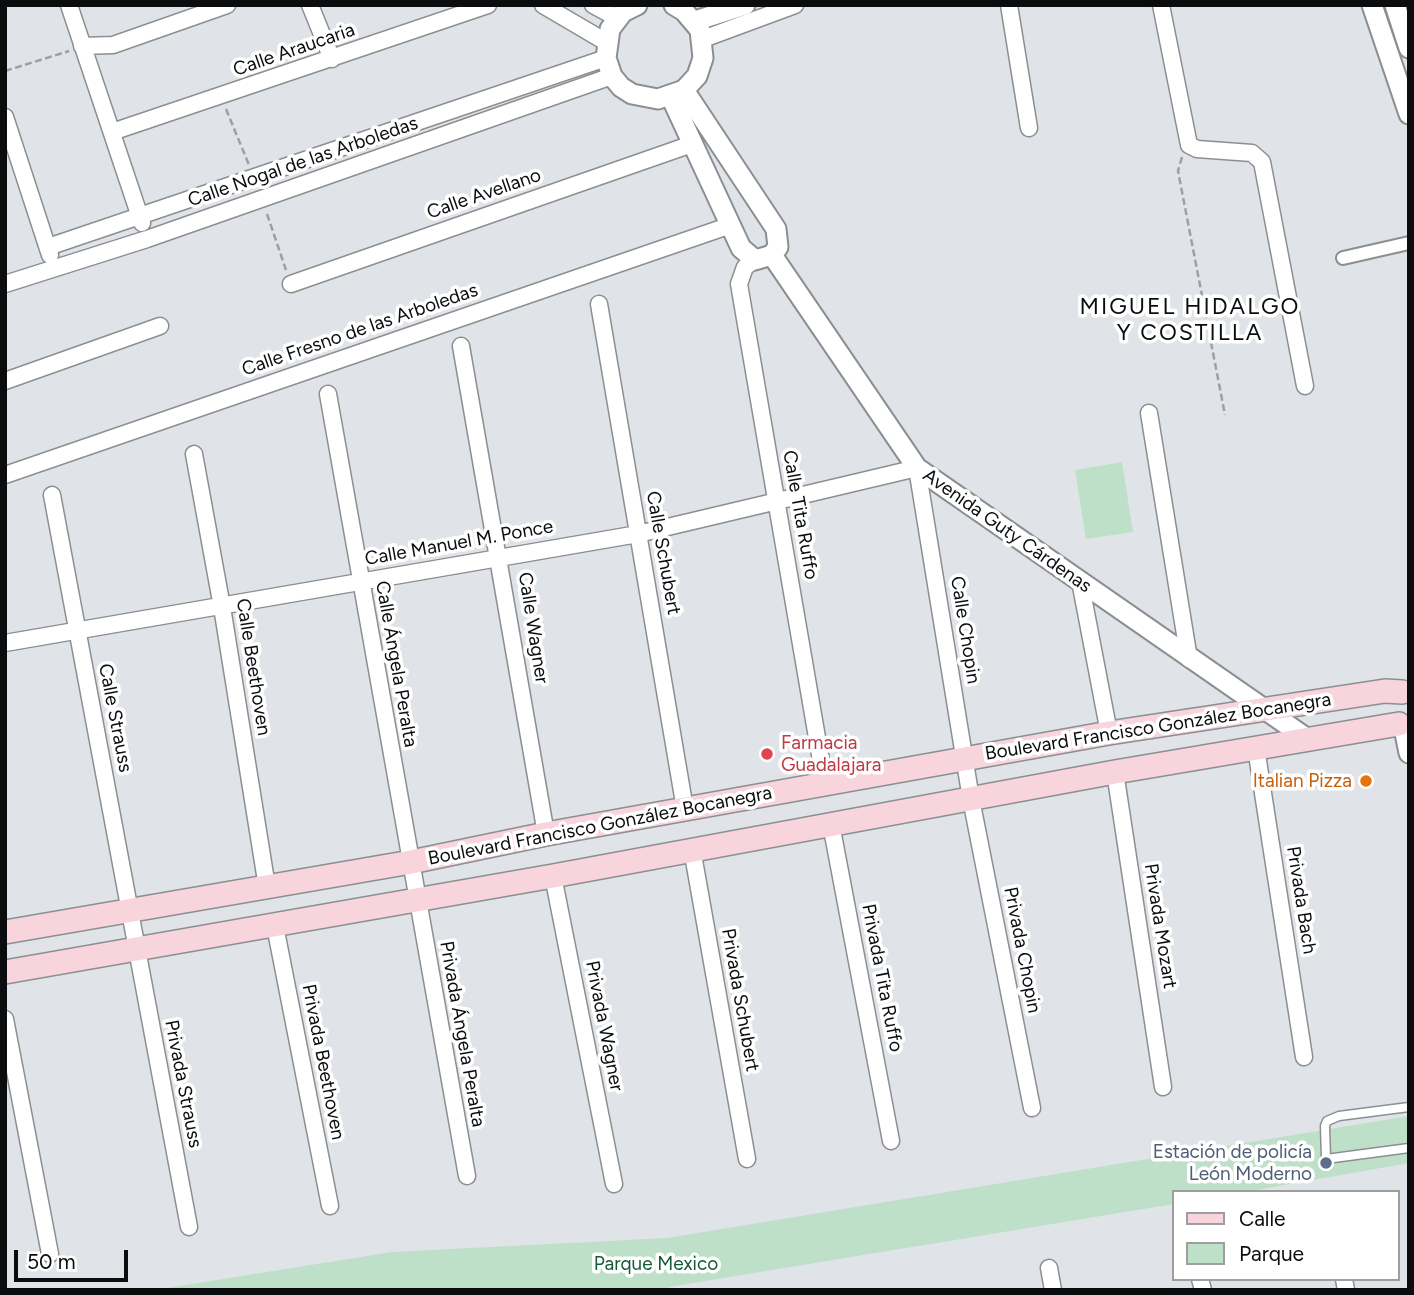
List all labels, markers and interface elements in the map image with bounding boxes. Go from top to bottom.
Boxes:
street label: Calle Araucaria [230,19,358,81]
street label: Calle Nogal de las Arboledas [185,112,421,212]
street label: Calle Avellano [424,164,544,224]
street label: Calle Fresno de las Arboledas [239,279,481,381]
district label: MIGUEL HIDALGO Y COSTILLA [1081,293,1299,347]
street label: Calle Tita Ruffo [777,449,823,581]
street label: Avenida Guty Cárdenas [918,464,1096,598]
street label: Calle Schubert [641,489,685,617]
street label: Calle Manuel M. Ponce [363,515,555,571]
street label: Calle Wagner [513,571,553,685]
street label: Calle Chopin [945,575,985,685]
street label: Calle Ángela Peralta [370,579,422,749]
street label: Calle Beethoven [231,597,275,737]
street label: Calle Strauss [93,662,137,774]
street label: Boulevard Francisco González Bocanegra [983,688,1333,766]
place label: Farmacia Guadalajara [781,732,881,776]
marker: Farmacia Guadalajara [759,746,775,762]
place label: Italian Pizza [1253,770,1352,792]
marker: Italian Pizza [1358,773,1374,789]
street label: Boulevard Francisco González Bocanegra [426,781,774,871]
street label: Privada Bach [1281,844,1321,956]
street label: Privada Mozart [1139,862,1181,990]
street label: Privada Chopin [999,885,1045,1015]
street label: Privada Tita Ruffo [856,902,908,1054]
street label: Privada Schubert [716,927,764,1073]
street label: Privada Ángela Peralta [434,939,490,1129]
street label: Privada Wagner [580,959,628,1093]
street label: Privada Beethoven [297,982,349,1142]
street label: Privada Strauss [159,1018,207,1150]
place label: Estación de policía León Moderno [1153,1141,1312,1185]
marker: Estación de policía León Moderno [1318,1155,1334,1171]
legend [1172,1190,1400,1281]
text: Calle [1239,1206,1286,1231]
scale bar [18,1236,131,1280]
text: Parque [1239,1241,1304,1266]
text: 50 m [27,1249,76,1274]
park label: Parque Mexico [594,1253,718,1275]

